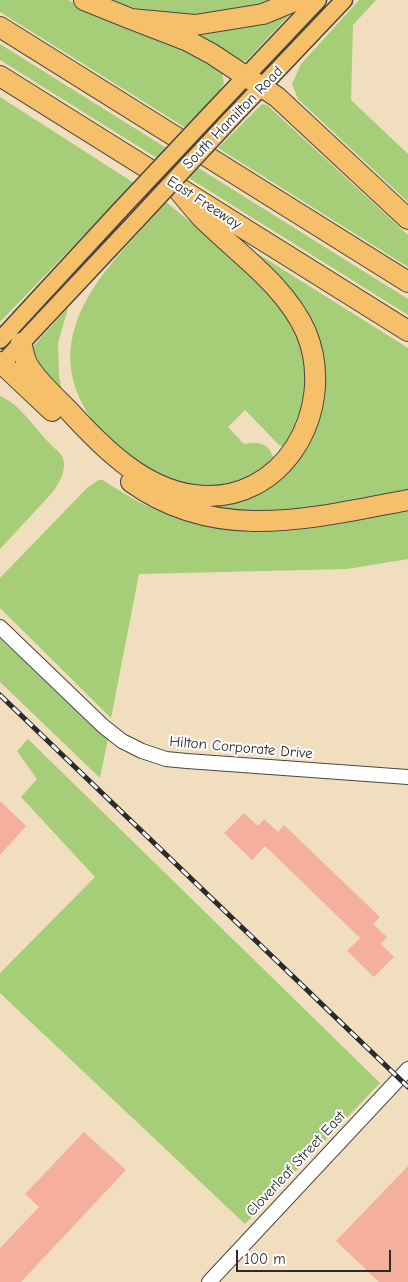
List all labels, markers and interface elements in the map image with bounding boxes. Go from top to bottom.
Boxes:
street label: South Hamilton Road [179,63,287,173]
street label: East Freeway [164,172,244,234]
street label: Hilton Corporate Drive [169,733,313,763]
street label: Cloverleaf Street East [243,1108,349,1220]
scale bar [238,1240,393,1272]
text: 100 m [244,1250,286,1268]

